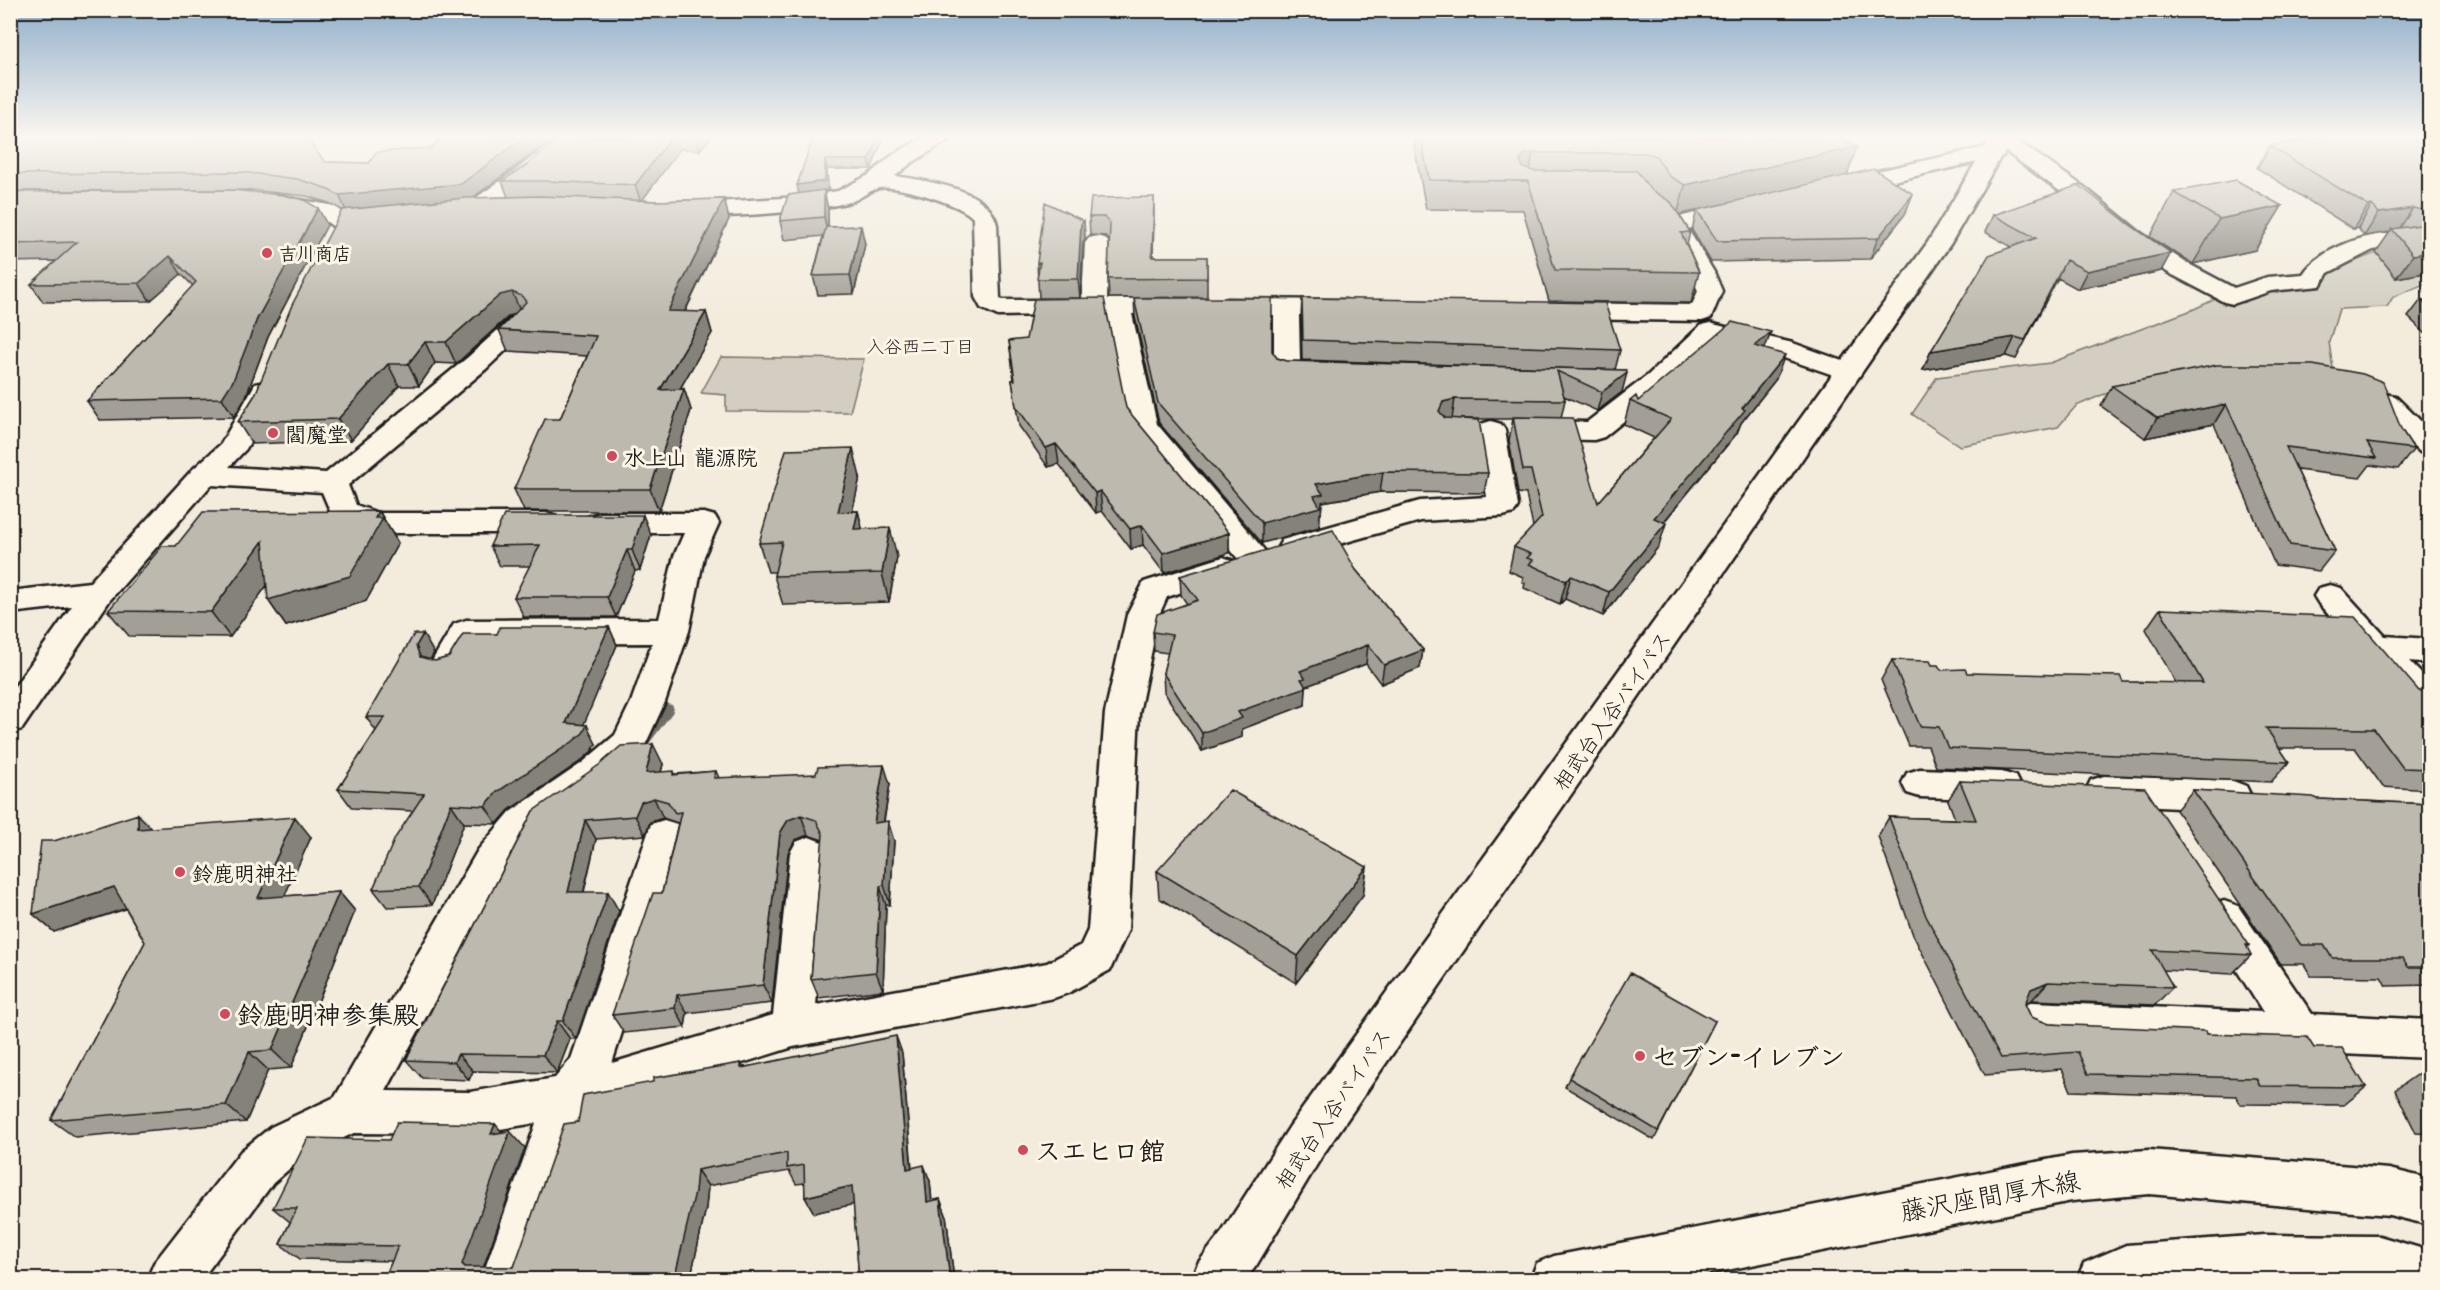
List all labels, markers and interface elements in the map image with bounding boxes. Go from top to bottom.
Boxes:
place label: 吉川商店 [279,241,351,265]
marker: 吉川商店 [260,246,274,260]
district label: 入谷西二丁目 [866,334,974,358]
place label: 閻魔堂 [285,420,348,447]
marker: 閻魔堂 [266,426,280,440]
place label: 水上山 龍源院 [624,443,758,470]
marker: 水上山 龍源院 [605,449,619,463]
street label: 相武台入谷バイパス [1546,625,1676,795]
place label: 鈴鹿明神社 [192,859,297,886]
marker: 鈴鹿明神社 [173,865,187,879]
place label: 鈴鹿明神参集殿 [237,997,419,1031]
marker: 鈴鹿明神参集殿 [218,1007,232,1021]
street label: 相武台入谷バイパス [1268,1022,1396,1194]
place label: セブン-イレブン [1652,1039,1845,1073]
marker: セブン-イレブン [1633,1049,1647,1063]
place label: スエヒロ館 [1035,1133,1165,1167]
marker: スエヒロ館 [1016,1143,1030,1157]
street label: 藤沢座間厚木線 [1897,1162,2083,1228]

